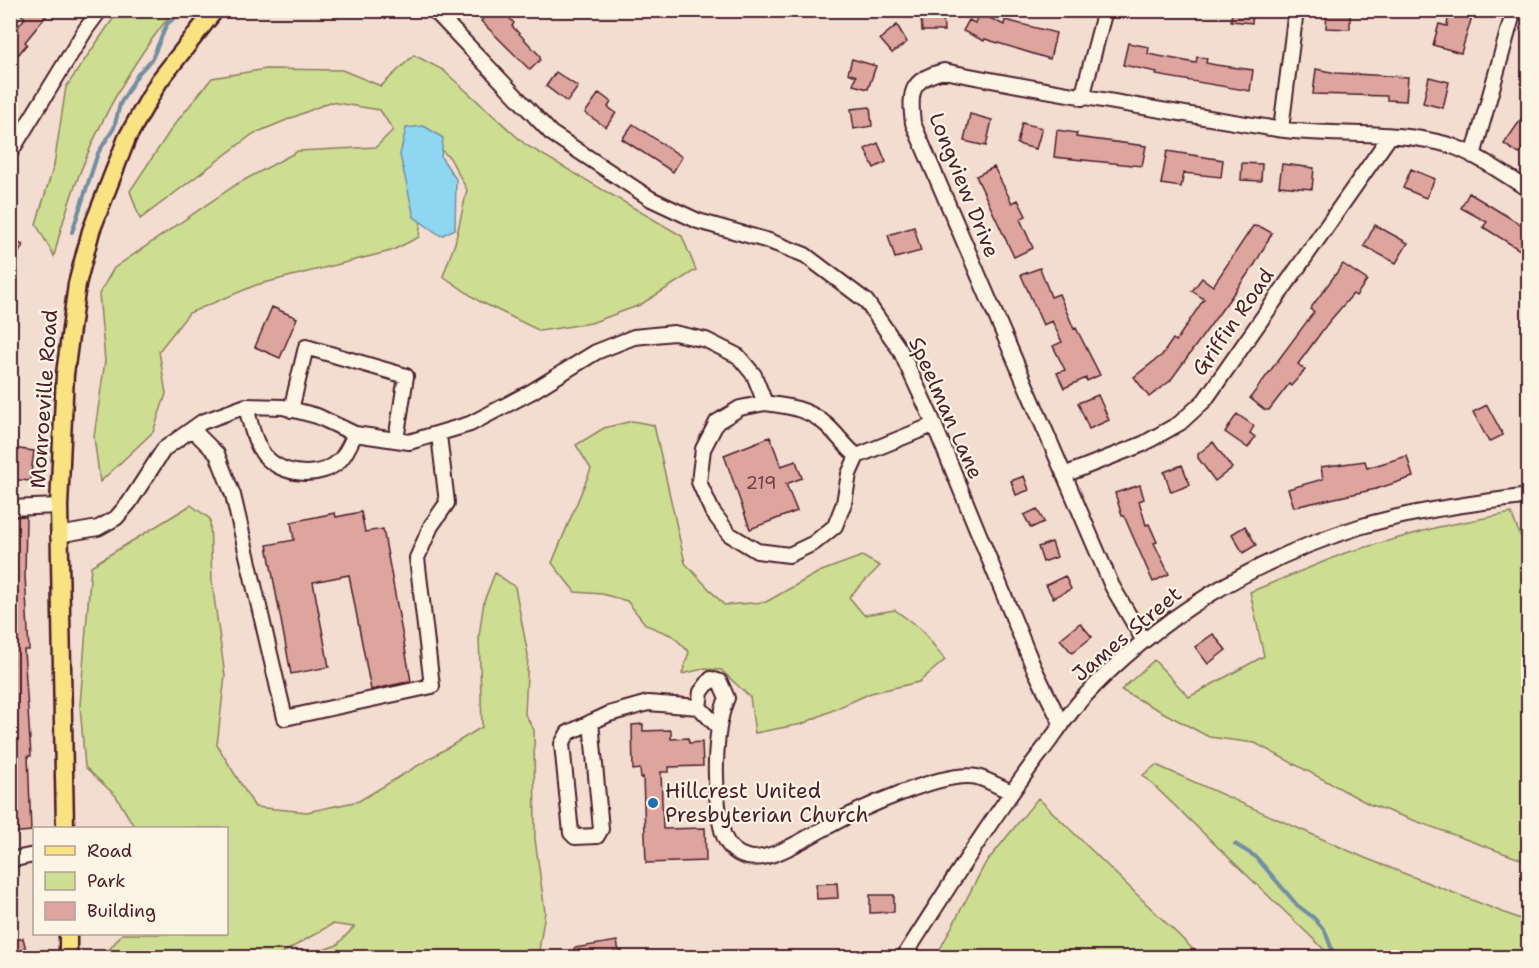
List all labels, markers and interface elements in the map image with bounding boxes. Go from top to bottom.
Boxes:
street label: Longview Drive [922,108,1006,262]
street label: Griffin Road [1186,263,1280,381]
street label: Monroeville Road [24,308,64,490]
street label: Speelman Lane [902,332,990,484]
house number: 219 [745,471,777,495]
street label: James Street [1067,580,1187,688]
place label: Hillcrest United Presbyterian Church [665,777,869,829]
marker: Hillcrest United Presbyterian Church [646,796,660,810]
legend [33,827,228,935]
text: Road [87,839,132,863]
text: Park [87,869,126,893]
text: Building [87,899,156,923]

